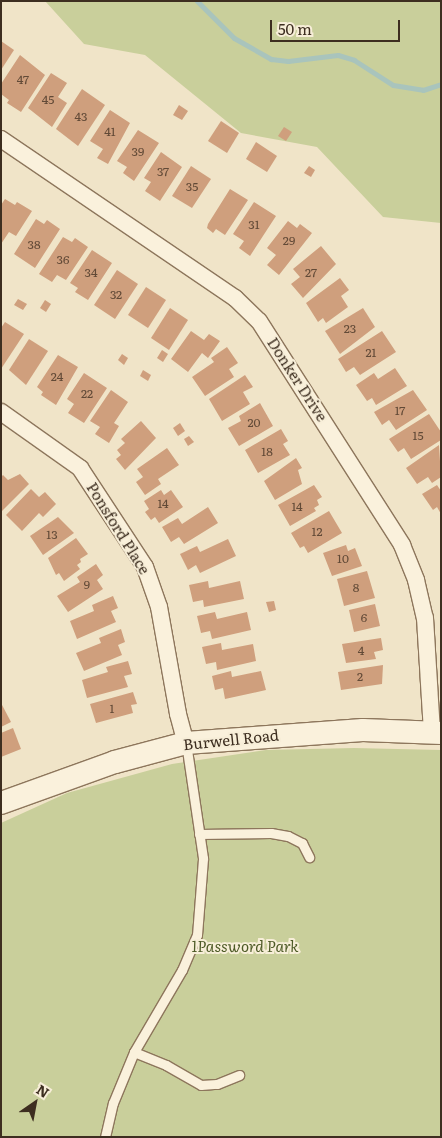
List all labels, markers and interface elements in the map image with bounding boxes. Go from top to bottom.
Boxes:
scale bar [272,10,402,42]
text: 50 m [278,17,312,40]
house number: 47 [17,73,29,87]
house number: 45 [42,93,54,107]
house number: 43 [74,110,88,124]
house number: 41 [104,125,116,139]
house number: 39 [132,145,144,159]
house number: 37 [157,165,169,179]
house number: 35 [186,180,198,194]
house number: 31 [248,218,260,232]
house number: 29 [283,234,295,248]
house number: 38 [27,238,41,252]
house number: 36 [57,253,69,267]
house number: 34 [84,266,98,280]
house number: 27 [305,266,317,280]
house number: 32 [110,288,122,302]
house number: 23 [344,322,356,336]
street label: Donker Drive [264,334,332,424]
house number: 21 [366,346,376,360]
house number: 24 [51,370,63,384]
house number: 22 [81,387,93,401]
house number: 17 [395,404,405,418]
house number: 20 [247,416,261,430]
house number: 15 [413,429,423,443]
house number: 18 [261,445,273,459]
street label: Ponsford Place [84,479,154,577]
house number: 14 [157,497,169,511]
house number: 14 [291,500,303,514]
house number: 12 [312,525,322,539]
house number: 13 [46,528,58,542]
house number: 10 [337,552,349,566]
house number: 9 [84,578,90,592]
house number: 8 [353,581,359,595]
house number: 6 [361,611,367,625]
house number: 4 [358,644,364,658]
house number: 2 [357,670,363,684]
house number: 1 [110,702,114,716]
street label: Burwell Road [182,725,280,753]
park label: 1Password Park [191,937,299,955]
north arrow [10,1078,60,1128]
text: N [33,1079,54,1102]

